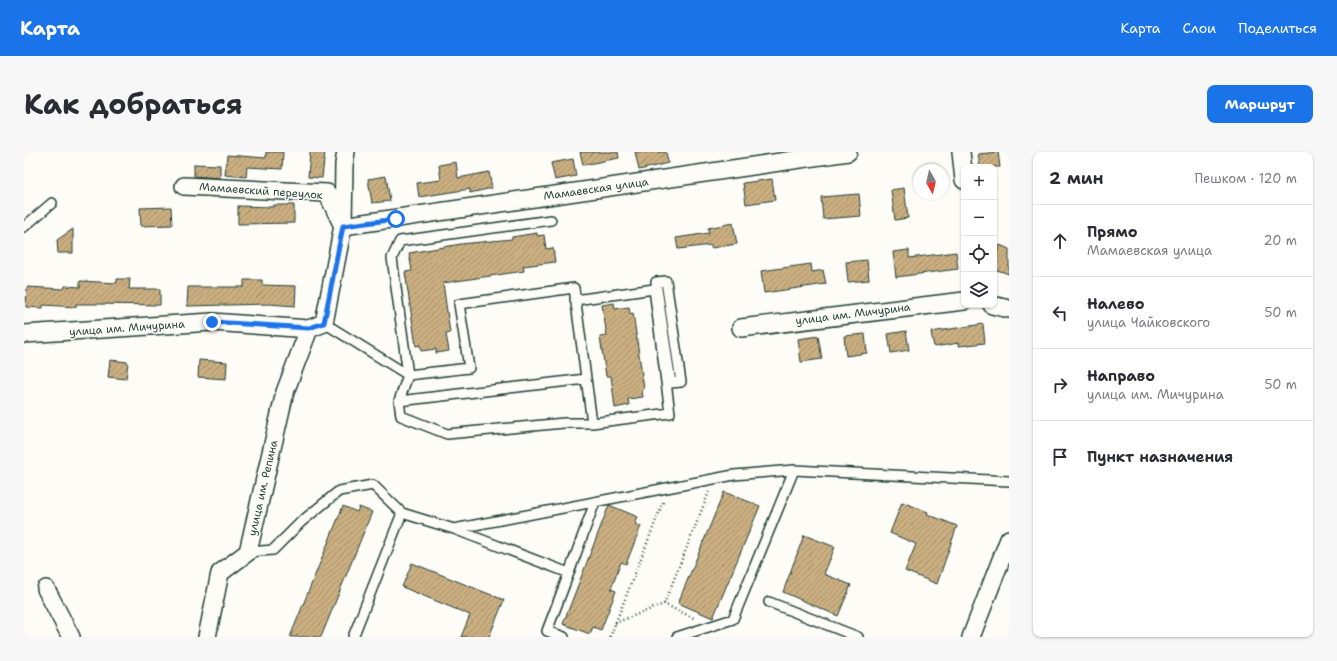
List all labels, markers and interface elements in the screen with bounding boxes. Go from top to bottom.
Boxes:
text: Карта [20,16,80,41]
text: Карта [1120,19,1161,37]
text: Слои [1183,19,1216,37]
text: Поделиться [1238,19,1317,37]
text: Как добраться [24,85,243,123]
button: Маршрут [1207,85,1313,123]
north arrow [913,164,949,200]
map controls [961,164,997,308]
button: + [961,164,997,200]
text: 2 мин [1049,167,1104,189]
text: Пешком · 120 m [1194,170,1297,187]
street label: Мамаевская улица [543,174,650,204]
street label: Мамаевский переулок [199,179,323,203]
button: − [961,200,997,236]
route start [387,210,405,228]
text: Прямо [1087,222,1137,242]
icon: ahead [1049,230,1071,252]
text: 20 m [1264,232,1297,249]
button: locate [961,236,997,272]
text: Мамаевская улица [1087,242,1212,259]
button: layers [961,272,997,308]
text: Налево [1087,294,1145,314]
street label: улица им. Мичурина [795,299,911,328]
icon: left [1049,302,1071,324]
text: 50 m [1264,304,1297,321]
route end [203,313,221,331]
text: улица Чайковского [1087,314,1210,331]
street label: улица им. Мичурина [69,316,185,340]
text: Направо [1087,366,1155,386]
icon: right [1049,374,1071,396]
text: 50 m [1264,376,1297,393]
text: улица им. Мичурина [1087,386,1224,403]
street label: улица им. Репина [245,438,281,537]
icon: arrive [1049,446,1071,468]
text: Пункт назначения [1087,447,1233,467]

